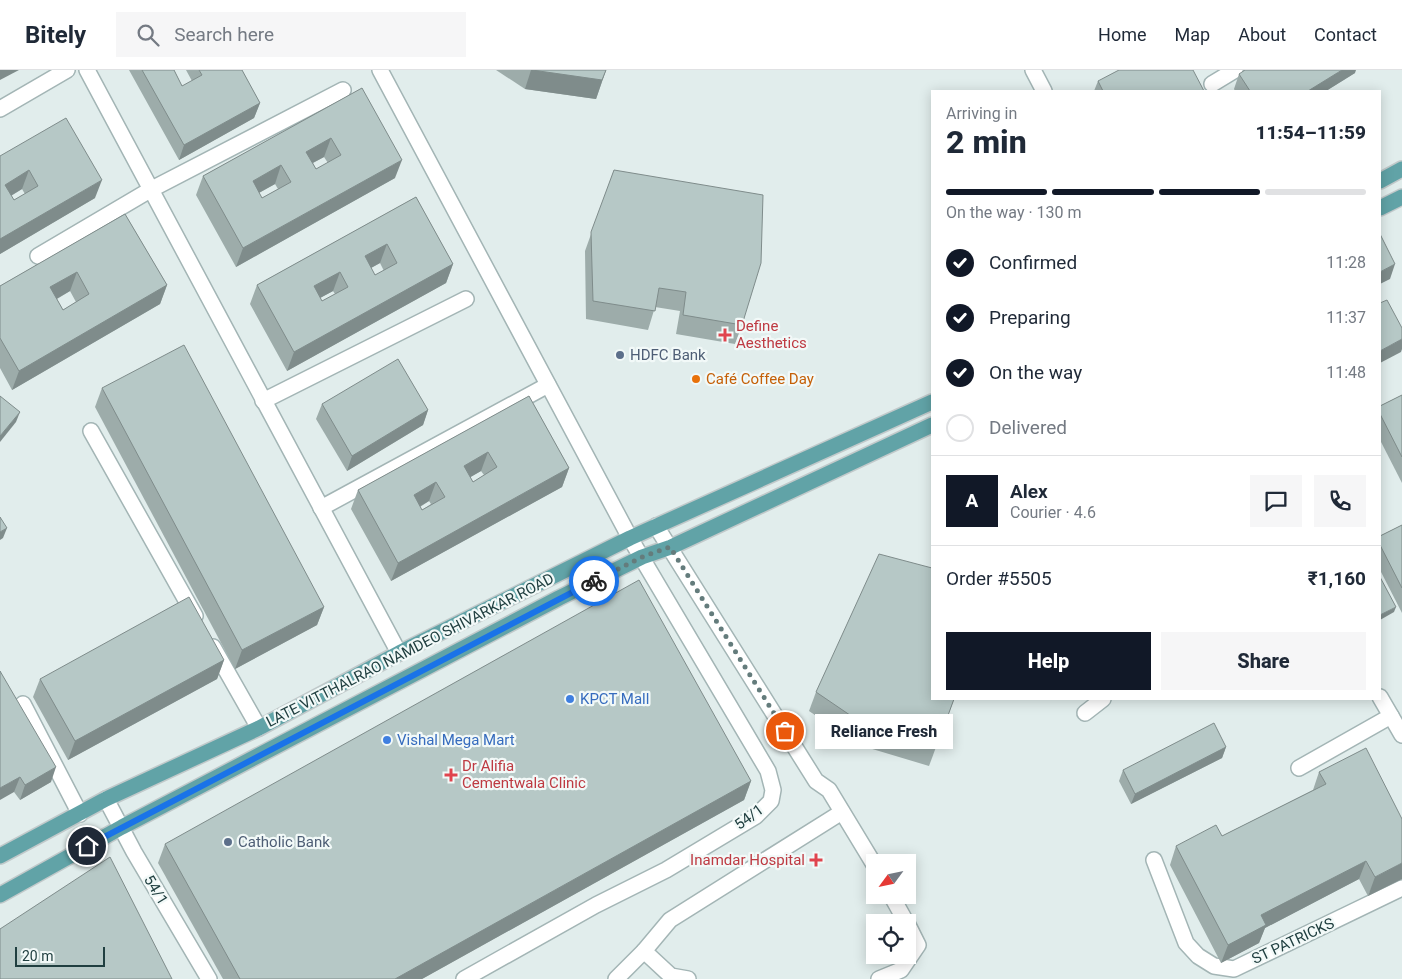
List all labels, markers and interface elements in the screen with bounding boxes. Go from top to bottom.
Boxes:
search box [116,12,466,57]
text: Bitely [25,21,86,49]
icon: search [134,21,162,49]
text: Search here [174,23,274,46]
text: Home [1098,24,1147,45]
text: Map [1175,24,1210,45]
text: About [1238,24,1286,45]
text: Contact [1314,24,1377,45]
text: Arriving in [946,104,1017,123]
text: 11:54–11:59 [1255,121,1366,144]
text: 2 min [946,123,1027,161]
text: On the way · 130 m [946,203,1082,222]
icon: check [946,249,974,277]
text: Confirmed [989,251,1077,274]
text: 11:28 [1326,253,1366,272]
icon: check [946,304,974,332]
text: Preparing [989,306,1071,329]
text: 11:37 [1326,308,1366,327]
place label: Define Aesthetics [736,317,807,352]
marker: Define Aesthetics [718,328,732,342]
place label: HDFC Bank [630,346,706,364]
marker: HDFC Bank [614,349,626,361]
icon: check [946,359,974,387]
text: On the way [989,361,1082,384]
text: 11:48 [1326,363,1366,382]
place label: Café Coffee Day [706,370,814,388]
marker: Café Coffee Day [690,373,702,385]
text: Delivered [989,416,1067,439]
button: chat [1250,475,1302,527]
button: phone [1314,475,1366,527]
text: Alex [1010,480,1048,503]
text: A [966,489,978,512]
text: Courier · 4.6 [1010,503,1096,522]
courier [569,556,619,606]
icon: bike [580,567,608,595]
text: Order #5505 [946,567,1052,590]
text: ₹1,160 [1308,567,1366,590]
street label: LATE VITTHALRAO NAMDEO SHIVARKAR ROAD [263,569,557,731]
button: Help [946,632,1151,690]
button: Share [1161,632,1366,690]
place label: KPCT Mall [580,690,649,708]
marker: KPCT Mall [564,693,576,705]
pin [764,710,806,752]
callout: Reliance Fresh [815,714,952,748]
icon: bag [771,717,799,745]
text: Reliance Fresh [831,722,937,741]
place label: Vishal Mega Mart [397,731,515,749]
marker: Vishal Mega Mart [381,734,393,746]
place label: Dr Alifia Cementwala Clinic [462,757,586,792]
marker: Dr Alifia Cementwala Clinic [444,768,458,782]
street label: 54/1 [731,800,767,834]
pin [66,825,108,867]
icon: home [73,832,101,860]
place label: Catholic Bank [238,833,330,851]
marker: Catholic Bank [222,836,234,848]
place label: Inamdar Hospital [690,851,805,869]
marker: Inamdar Hospital [809,853,823,867]
north arrow [866,854,916,904]
map controls [866,854,916,964]
street label: 54/1 [140,872,172,908]
button: locate [866,914,916,964]
street label: ST PATRICKS [1249,914,1337,968]
scale bar [15,944,105,967]
text: 20 m [22,948,54,964]

